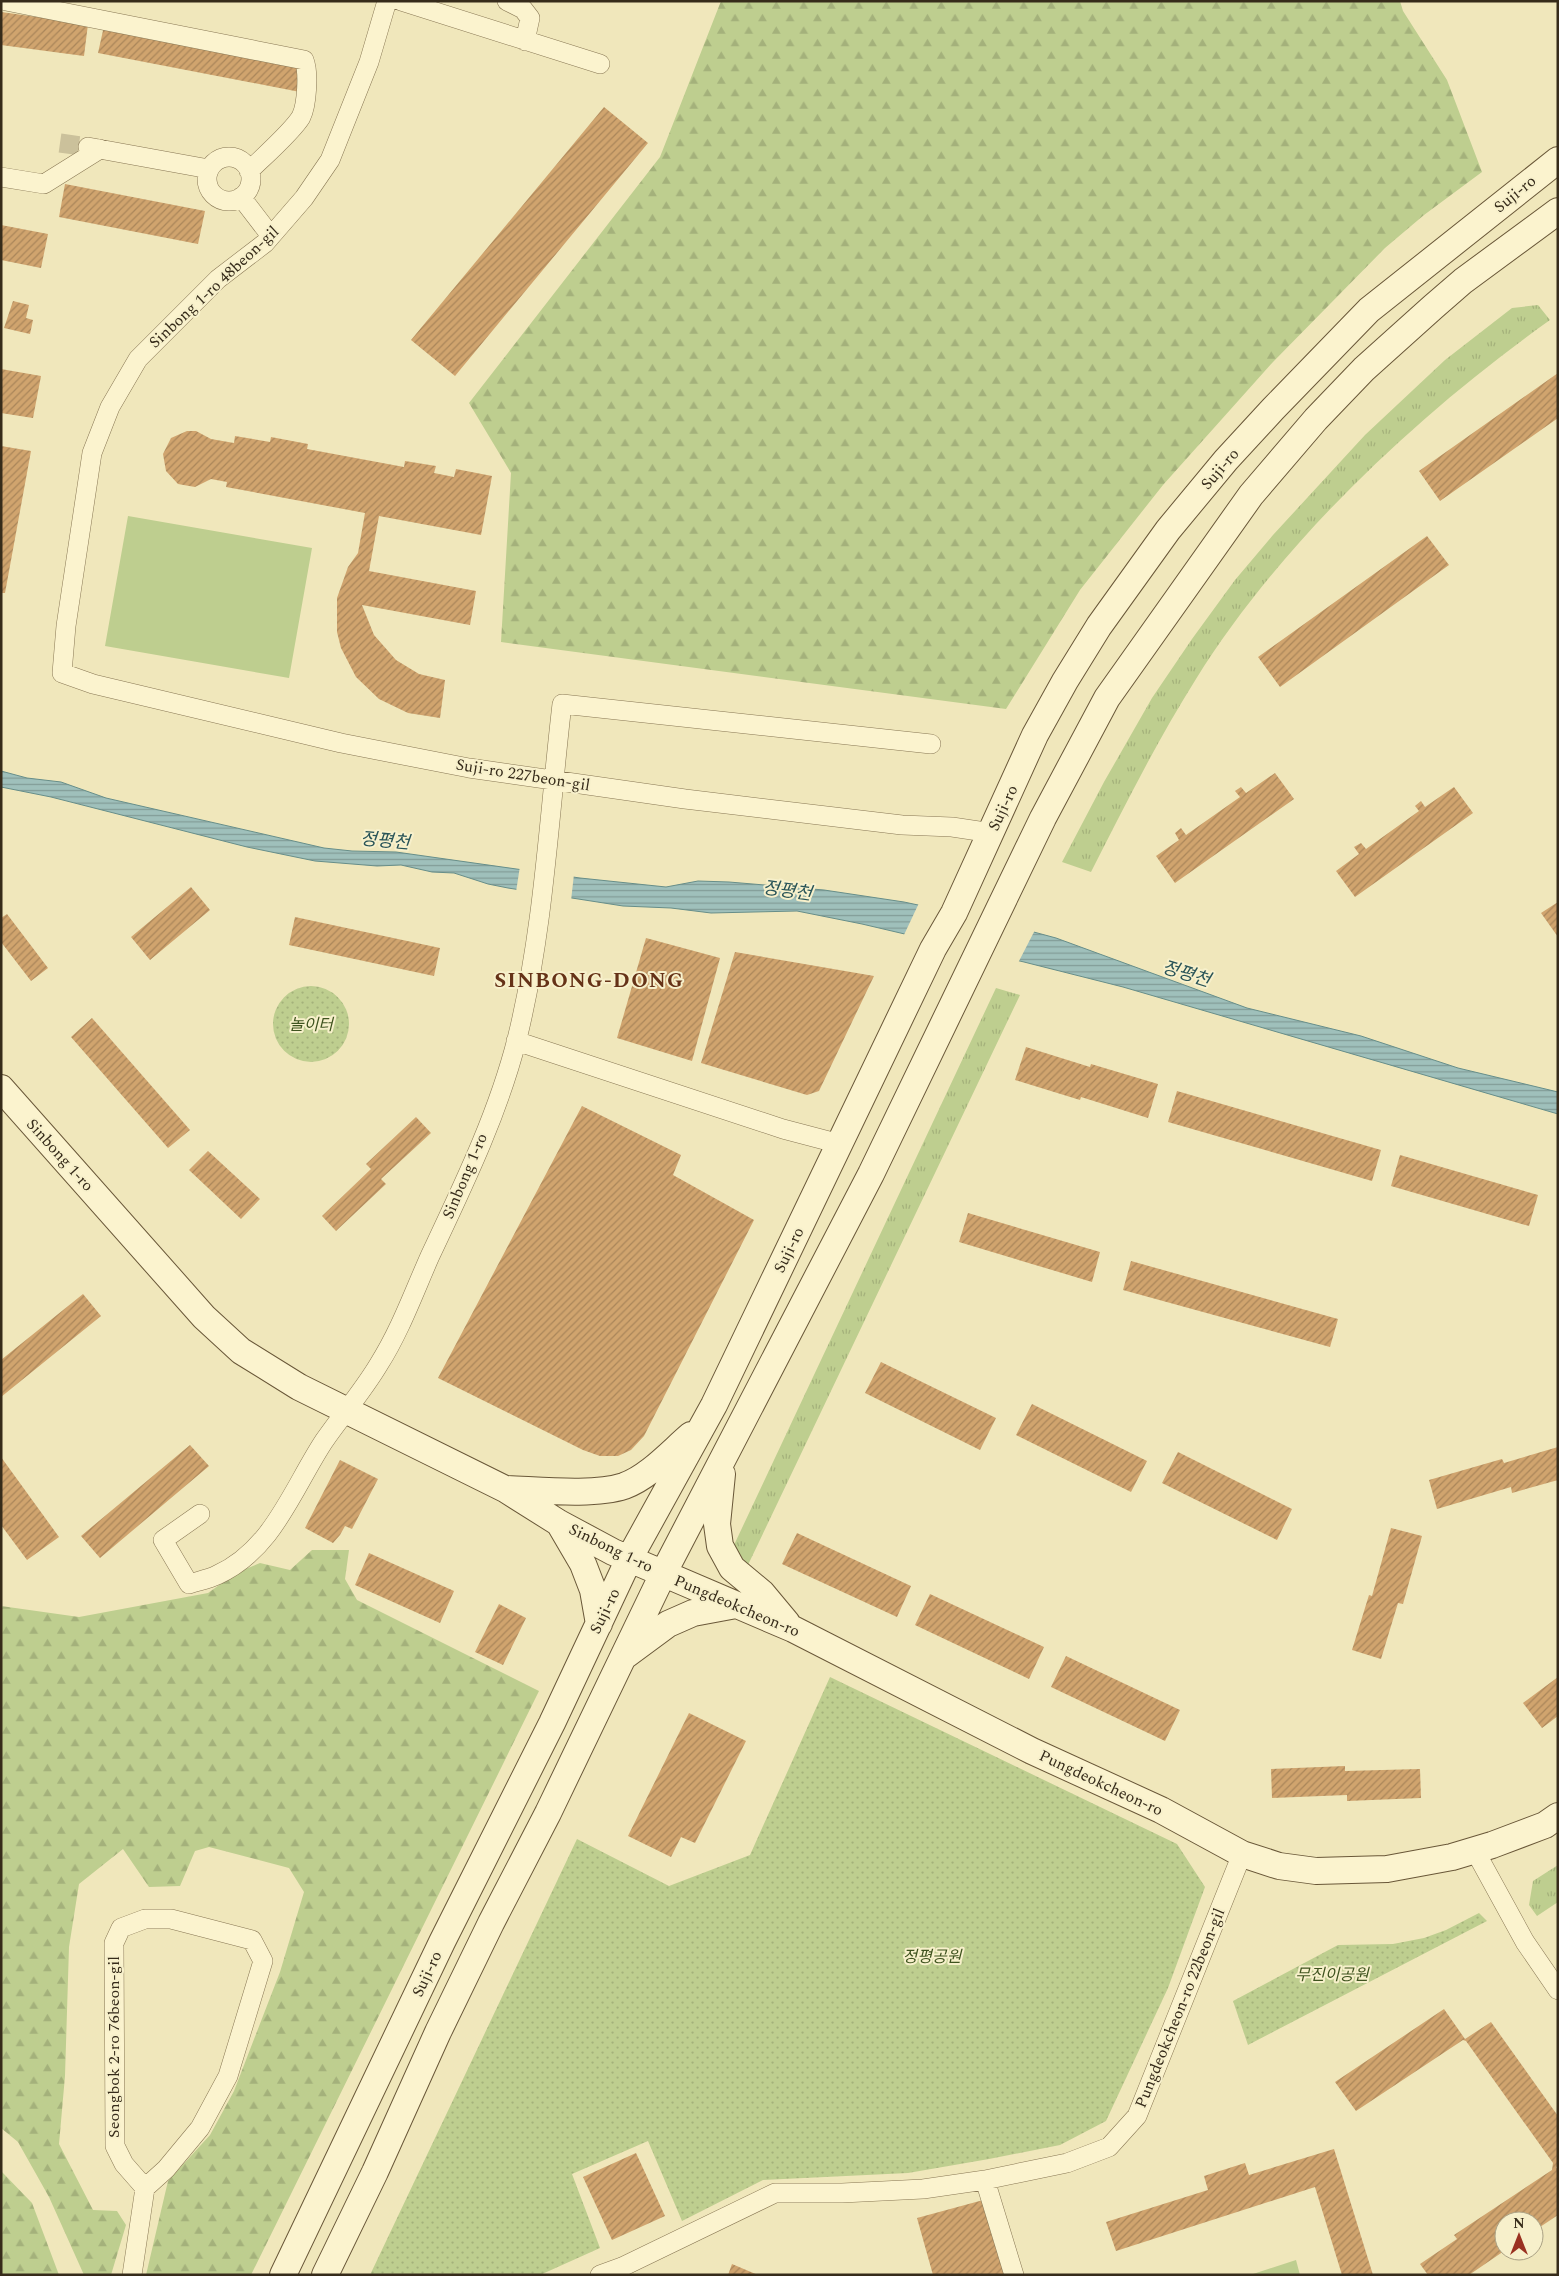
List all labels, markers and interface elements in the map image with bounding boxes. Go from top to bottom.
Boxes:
street label: Suji-ro [1489,169,1541,219]
street label: Sinbong 1-ro 48beon-gil [143,220,285,354]
street label: Suji-ro [1195,443,1245,495]
street label: Suji-ro 227beon-gil [454,753,592,797]
street label: Suji-ro [982,781,1024,835]
water label: 정평천 [359,825,413,857]
water label: 정평천 [761,874,816,908]
water label: 정평천 [1158,954,1216,995]
district label: SINBONG-DONG [494,965,684,997]
park label: 놀이터 [289,1013,335,1037]
street label: Sinbong 1-ro [21,1113,99,1197]
street label: Sinbong 1-ro [436,1129,494,1223]
street label: Suji-ro [768,1223,810,1277]
street label: Sinbong 1-ro [565,1517,657,1579]
street label: Pungdeokcheon-ro [670,1569,804,1643]
street label: Suji-ro [584,1584,626,1638]
street label: Pungdeokcheon-ro [1035,1744,1167,1822]
street label: Pungdeokcheon-ro 22beon-gil [1129,1904,1231,2112]
park label: 정평공원 [903,1945,963,1969]
street label: Suji-ro [406,1947,448,2001]
street label: Seongbok 2-ro 76beon-gil [102,1956,126,2138]
park label: 무진이공원 [1295,1963,1370,1987]
north arrow [1494,2211,1544,2261]
text: N [1513,2213,1525,2234]

